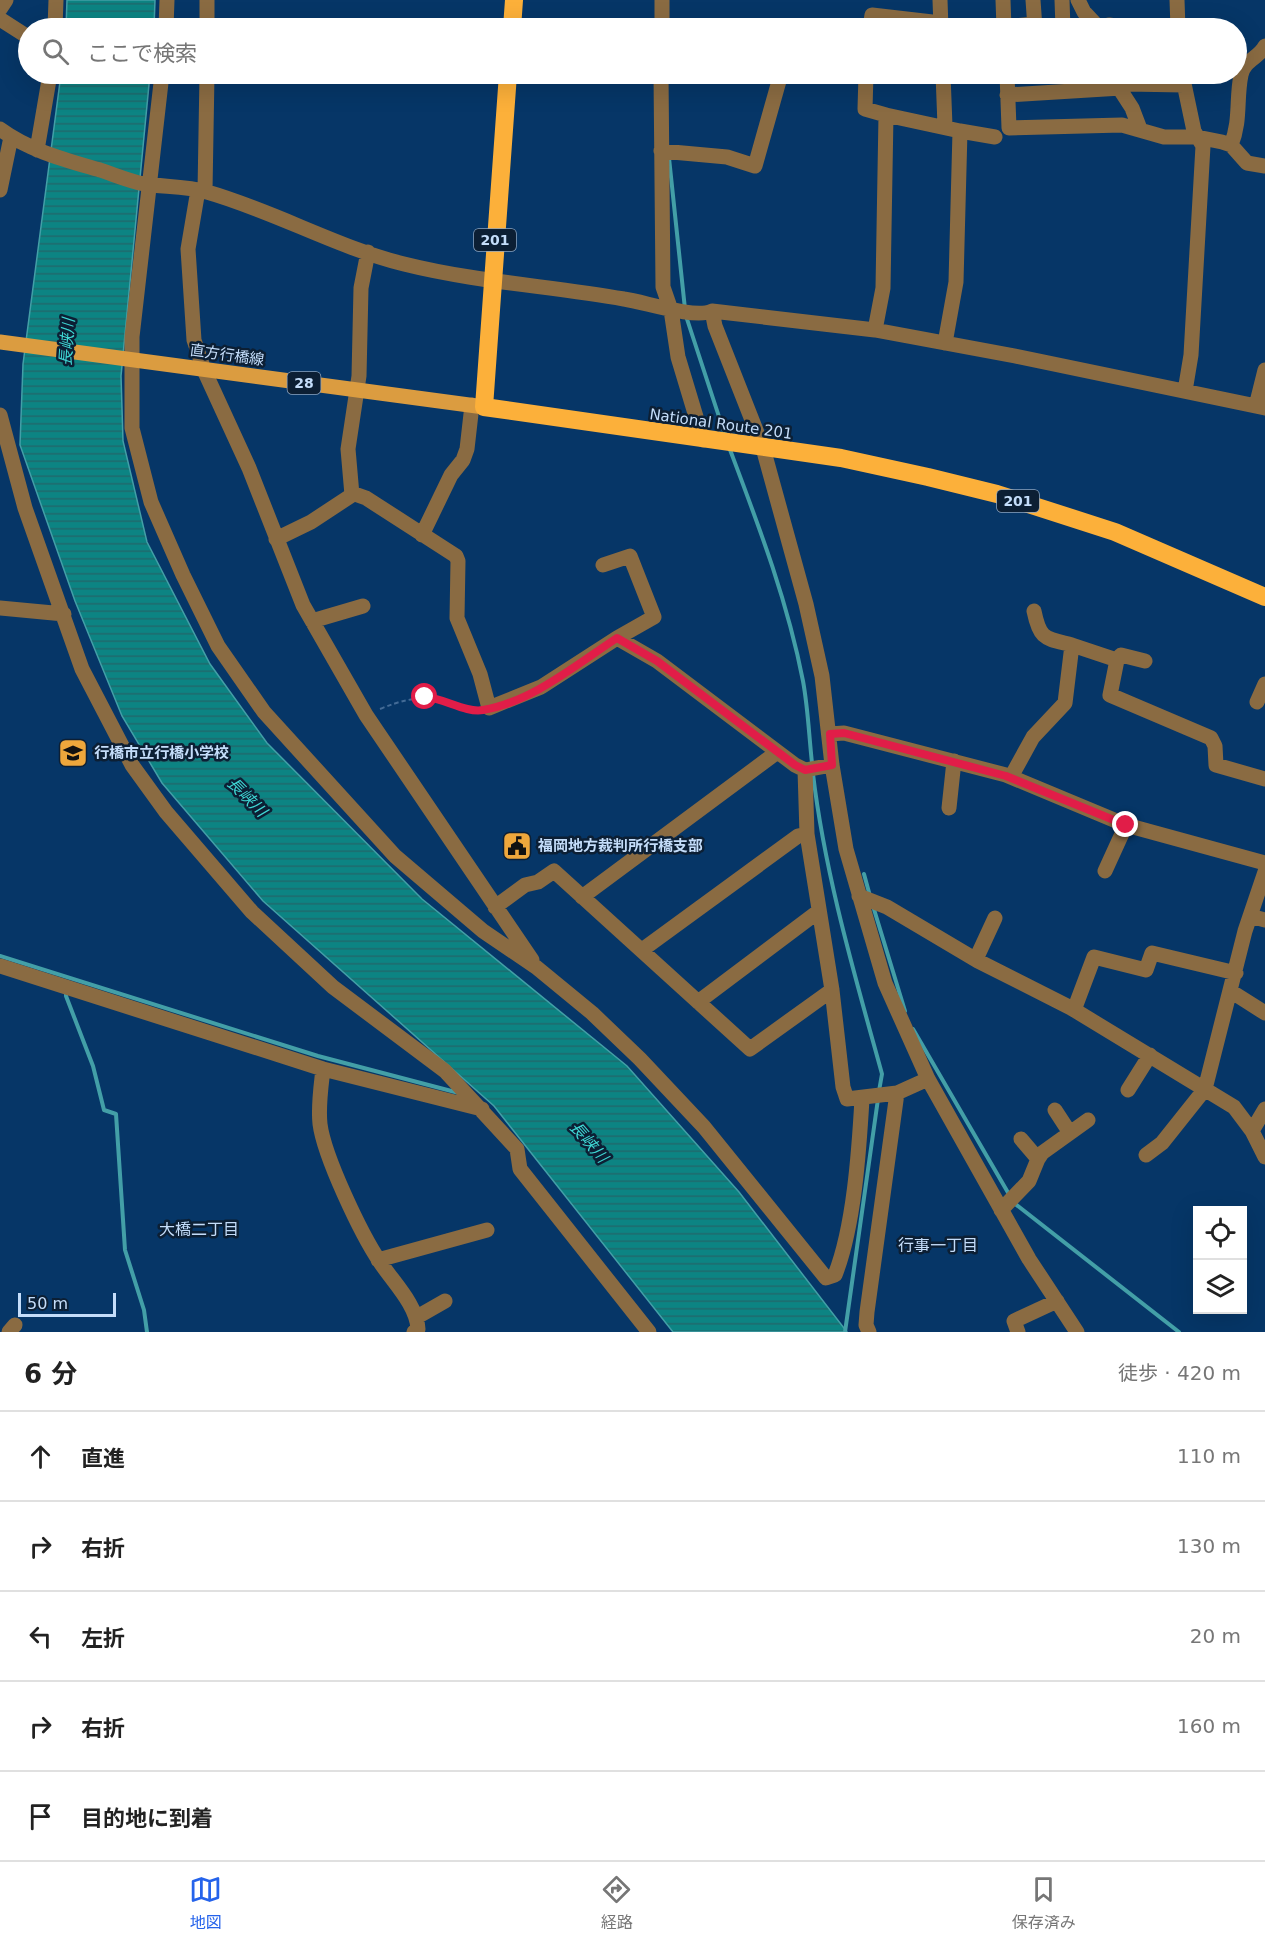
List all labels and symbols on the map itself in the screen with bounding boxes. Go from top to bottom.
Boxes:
road number: 201 [474,229,516,251]
water label: 長峡川 [56,315,78,367]
street label: 直方行橋線 [189,341,265,369]
road number: 28 [288,372,320,394]
street label: National Route 201 [648,405,794,443]
road number: 201 [997,490,1039,512]
route start [411,683,437,709]
school or university icon: 行橋市立行橋小学校 [57,737,89,769]
place label: 行橋市立行橋小学校 [94,744,229,762]
water label: 長峡川 [223,773,272,822]
route end [1112,811,1138,837]
public building icon: 福岡地方裁判所行橋支部 [501,830,533,862]
place label: 福岡地方裁判所行橋支部 [537,837,703,855]
water label: 長峡川 [566,1118,613,1168]
district label: 大橋二丁目 [159,1220,239,1239]
district label: 行事一丁目 [898,1236,978,1255]
scale bar [18,1290,116,1318]

